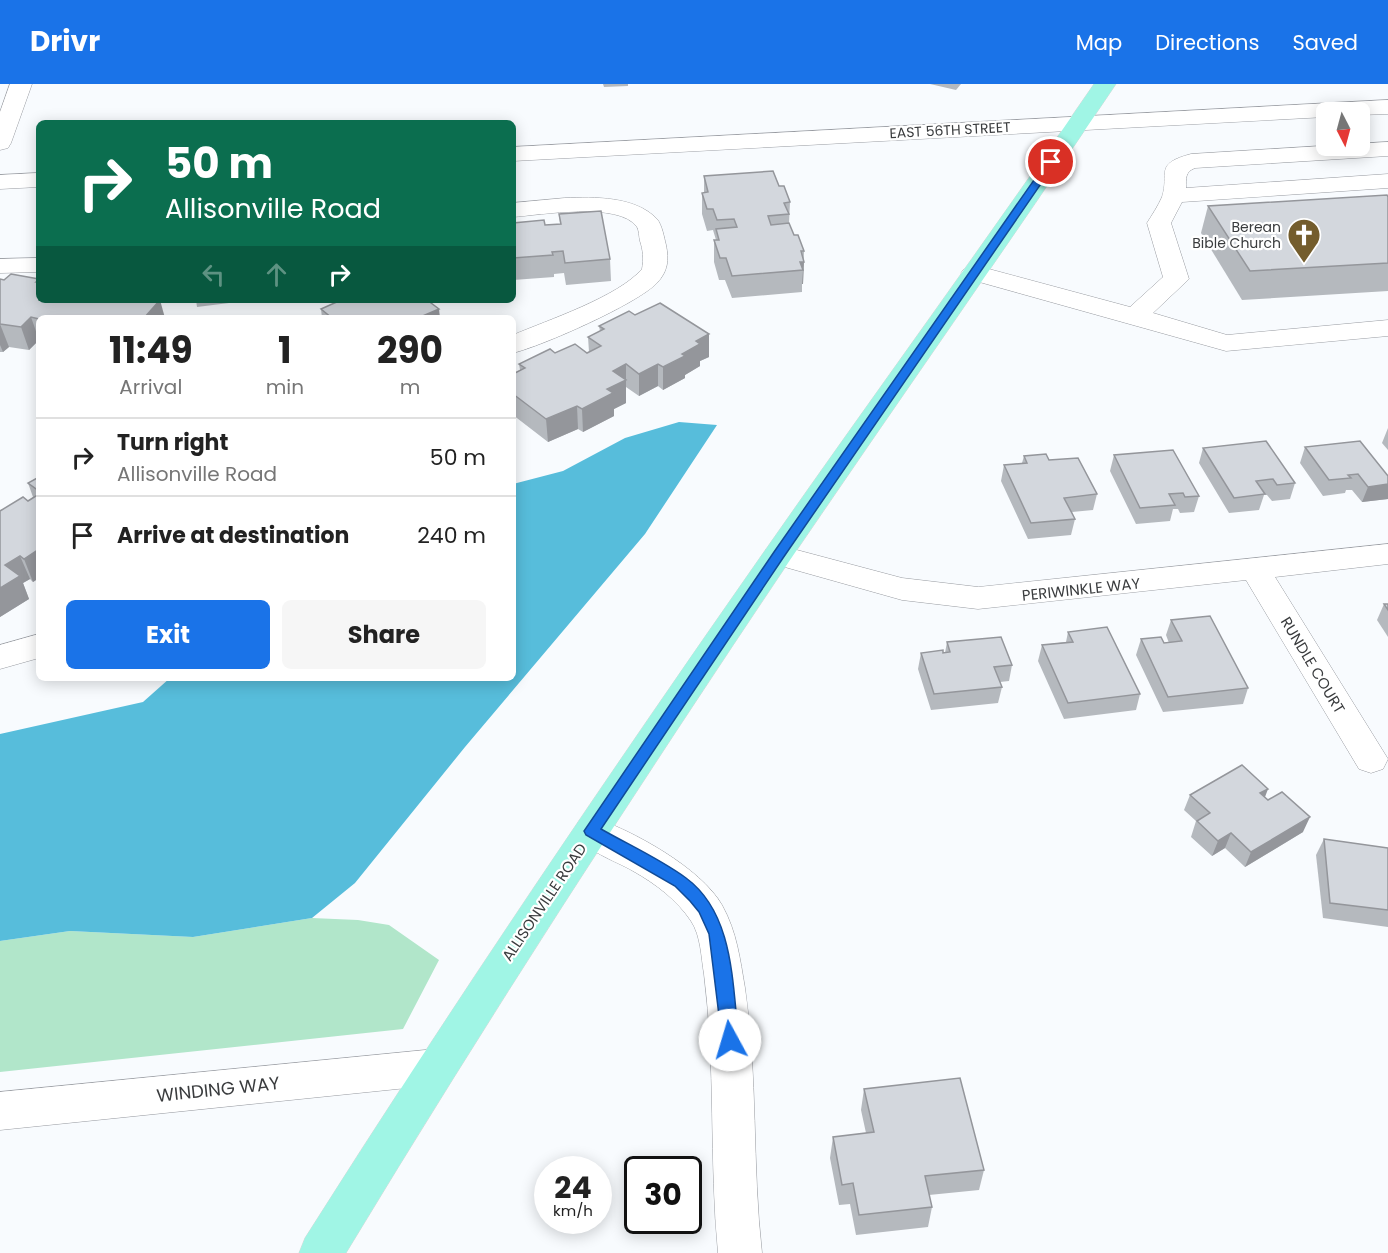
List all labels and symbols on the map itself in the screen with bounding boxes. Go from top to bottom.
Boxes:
north arrow [1316,102,1370,156]
street label: EAST 56TH STREET [889,117,1011,143]
pin [1025,136,1076,187]
place label: Berean Bible Church [1192,217,1281,253]
church icon: Berean Bible Church [1286,217,1322,264]
street label: PERIWINKLE WAY [1021,572,1141,606]
street label: RUNDLE COURT [1276,613,1350,717]
street label: ALLISONVILLE ROAD [497,839,591,965]
position arrow [698,1008,762,1072]
street label: WINDING WAY [155,1070,281,1108]
speed limit sign: 30 [624,1156,702,1234]

